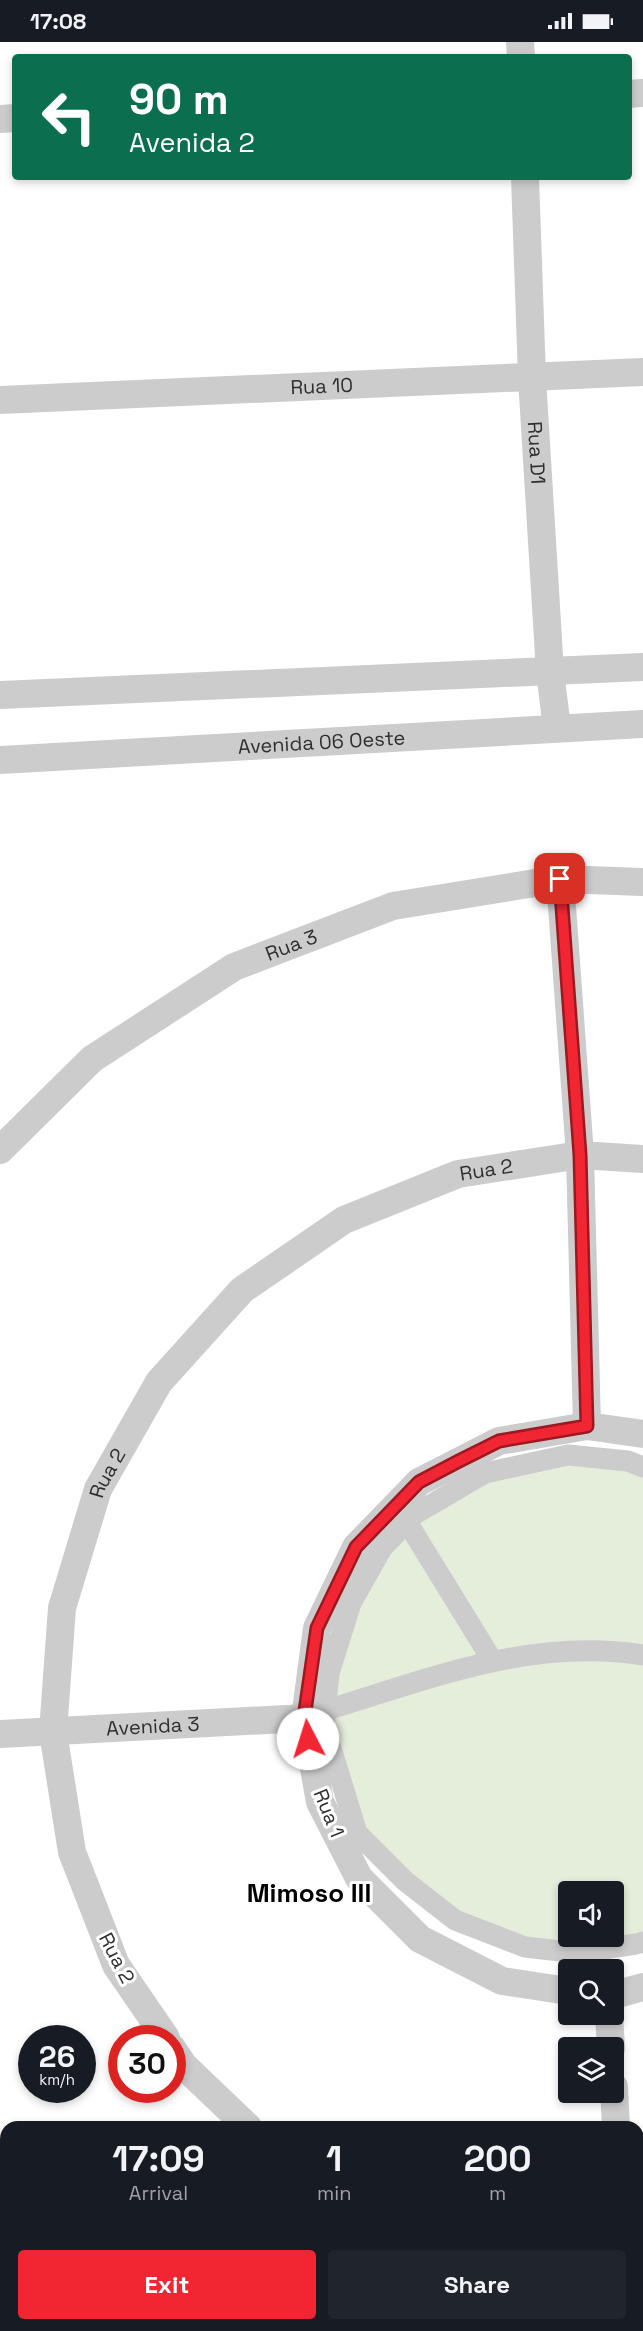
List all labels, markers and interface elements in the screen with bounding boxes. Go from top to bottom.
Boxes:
text: 17:08 [30,7,86,35]
text: 90 m [129,73,229,126]
icon: left [30,78,108,156]
text: Avenida 2 [129,125,255,160]
street label: Rua 10 [290,372,354,400]
street label: Rua D1 [522,420,551,485]
street label: Avenida 06 Oeste [237,724,406,760]
pin [534,853,585,904]
icon: arrive [543,862,576,895]
street label: Rua 3 [262,923,321,967]
street label: Rua 2 [458,1153,515,1187]
street label: Rua 2 [83,1444,132,1501]
position arrow [276,1707,340,1771]
street label: Avenida 3 [106,1711,200,1741]
street label: Rua 1 [308,1785,350,1841]
district label: Mimoso III [247,1876,371,1910]
map controls [558,1881,624,2103]
button: sound [558,1881,624,1947]
street label: Rua 2 [93,1928,141,1988]
button: search [558,1959,624,2025]
speed limit sign: 30 [108,2025,186,2103]
text: 26 [39,2037,75,2076]
button: layers [558,2037,624,2103]
text: km/h [39,2070,75,2089]
text: 17:09 [112,2136,205,2182]
text: 1 [326,2136,342,2182]
text: 200 [464,2136,532,2182]
text: Arrival [129,2180,188,2206]
text: min [317,2180,351,2206]
text: m [489,2180,506,2206]
button: Exit [18,2250,316,2319]
button: Share [328,2250,626,2319]

